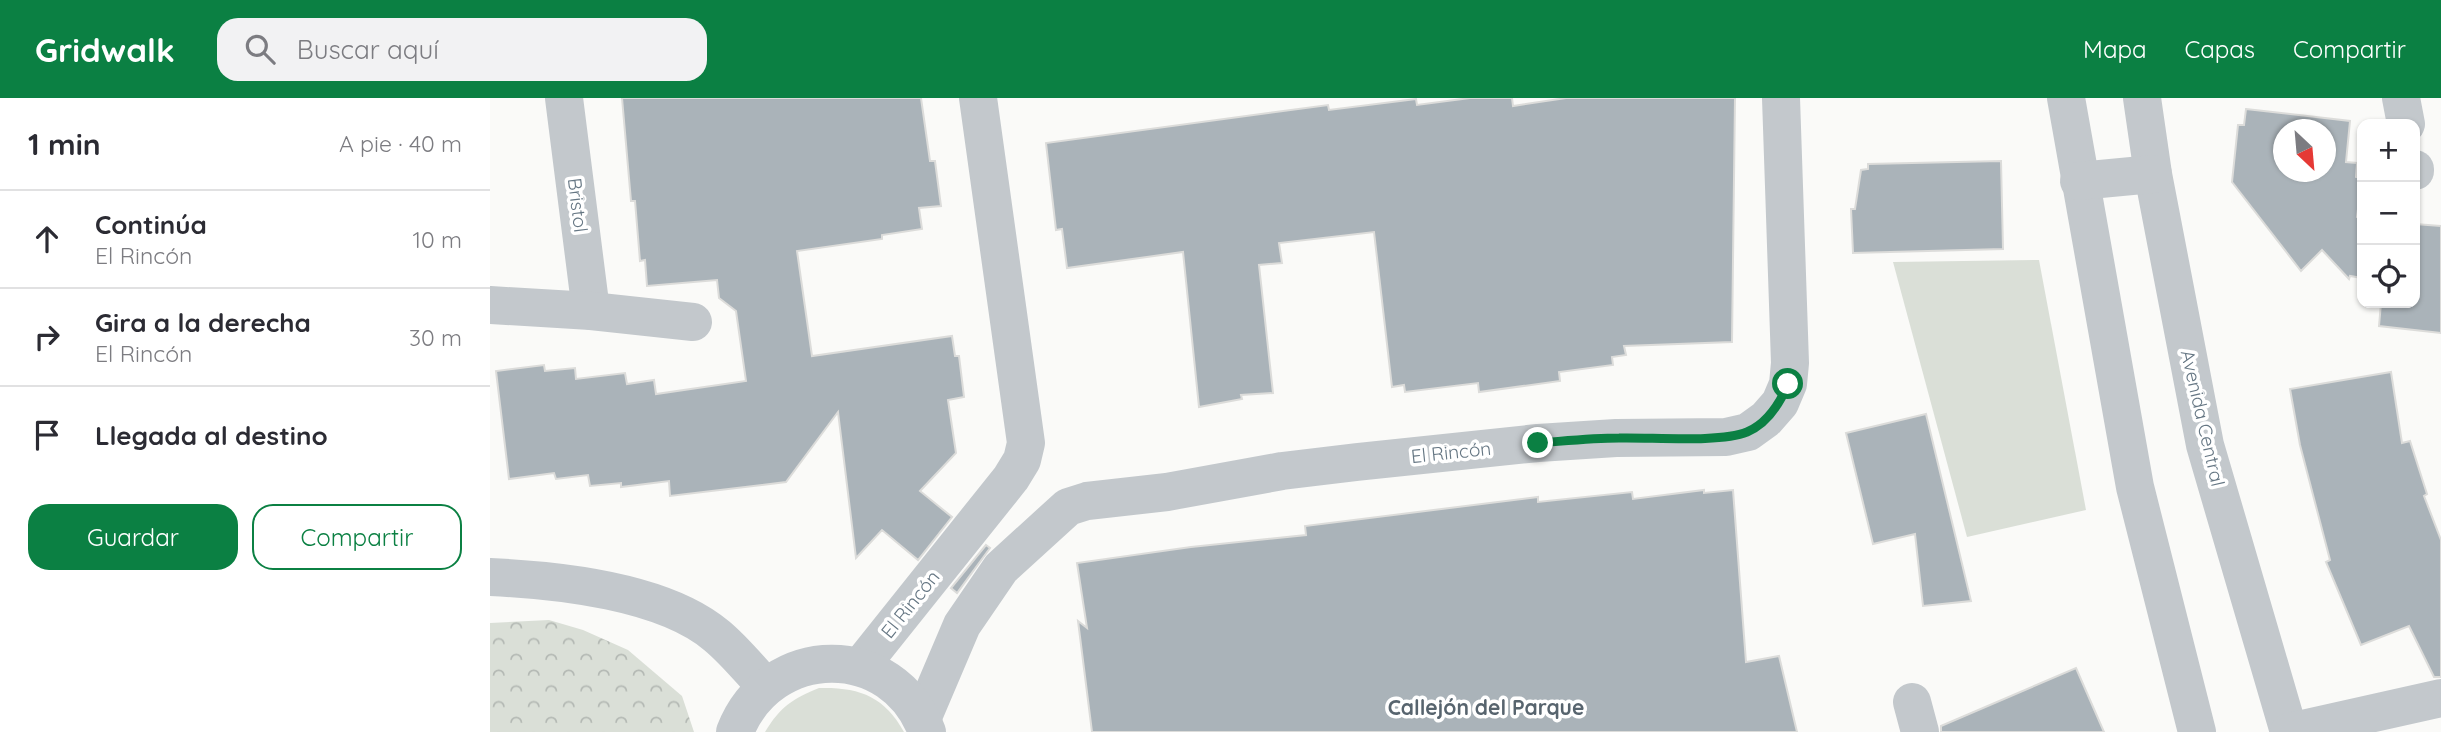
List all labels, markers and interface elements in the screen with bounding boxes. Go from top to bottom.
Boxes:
search box [217,18,707,81]
text: Gridwalk [35,29,175,70]
icon: search [241,30,279,68]
text: Buscar aquí [297,33,439,66]
text: Mapa [2083,34,2147,64]
text: Capas [2185,34,2255,64]
text: Compartir [2293,34,2406,64]
north arrow [2273,119,2336,182]
map controls [2357,119,2420,308]
button: + [2357,119,2420,182]
text: 1 min [28,125,101,163]
text: A pie · 40 m [339,129,462,158]
street label: Bristol [563,176,593,234]
button: − [2357,182,2420,245]
text: Continúa [95,208,207,241]
icon: ahead [28,220,66,258]
text: 10 m [413,225,462,254]
text: El Rincón [95,241,192,270]
button: locate [2357,245,2420,308]
text: Gira a la derecha [95,306,311,339]
icon: right [28,318,66,356]
text: 30 m [409,323,462,352]
text: El Rincón [95,339,192,368]
street label: Avenida Central [2176,347,2230,489]
route start [1772,368,1803,399]
icon: arrive [28,416,66,454]
text: Llegada al destino [95,419,328,452]
route end [1522,427,1553,458]
street label: El Rincón [1410,436,1492,468]
button: Guardar [28,504,238,570]
button: Compartir [252,504,462,570]
street label: El Rincón [875,565,945,643]
district label: Callejón del Parque [1388,694,1584,720]

